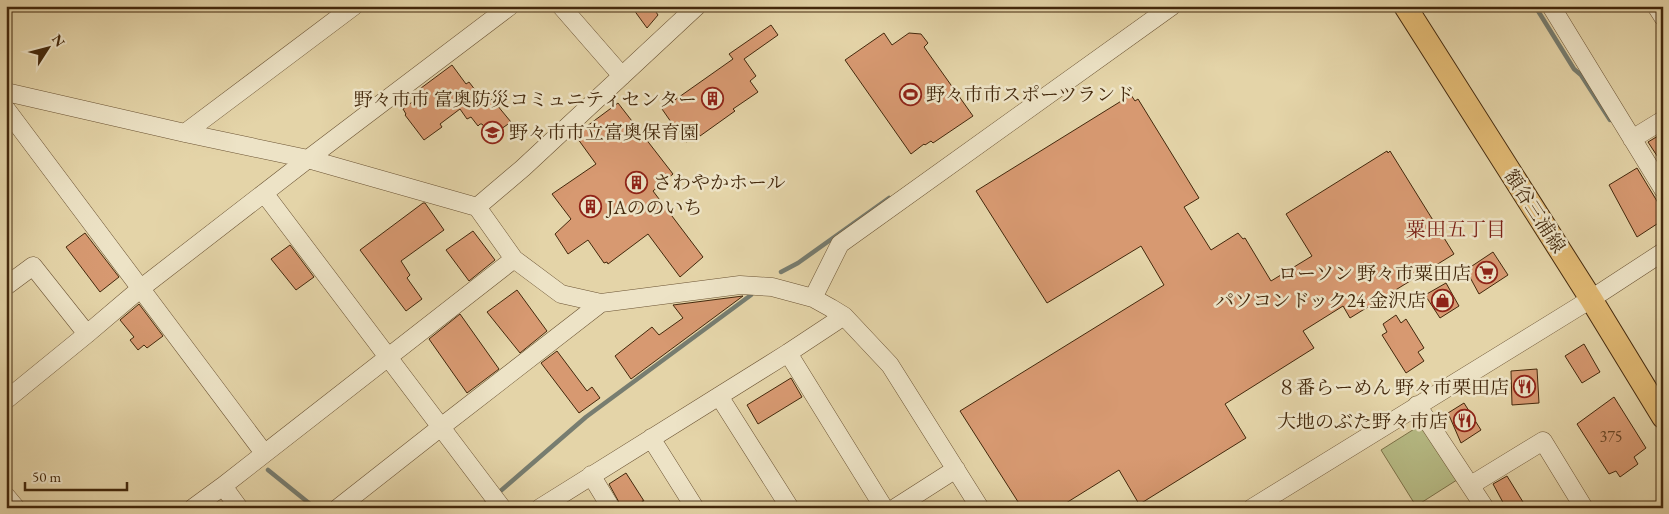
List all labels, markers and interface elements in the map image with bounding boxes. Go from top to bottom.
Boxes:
north arrow [22,22,72,72]
text: N [48,30,70,51]
sports icon: 野々市市スポーツランド [898,82,922,106]
place label: 野々市市スポーツランド [926,82,1134,107]
place label: 野々市市 富奥防災コミュニティセンター [354,87,697,112]
building icon: 野々市市 富奥防災コミュニティセンター [701,87,725,111]
school or university icon: 野々市市立富奥保育園 [481,120,505,144]
place label: 野々市市立富奥保育園 [509,120,699,145]
street label: 額谷三浦線 [1499,164,1571,258]
building icon: さわやかホール [625,170,649,194]
place label: さわやかホール [653,170,786,195]
building icon: JAののいち [579,195,603,219]
place label: JAののいち [605,195,703,220]
district label: 粟田五丁目 [1406,216,1506,242]
place label: ローソン 野々市粟田店 [1278,261,1471,286]
supermarket icon: ローソン 野々市粟田店 [1475,261,1499,285]
place label: パソコンドック24 金沢店 [1215,288,1426,313]
shop icon: パソコンドック24 金沢店 [1430,288,1454,312]
place label: ８番らーめん 野々市栗田店 [1277,375,1509,400]
restaurant icon: ８番らーめん 野々市栗田店 [1513,375,1537,399]
place label: 大地のぶた野々市店 [1277,409,1448,434]
restaurant icon: 大地のぶた野々市店 [1452,409,1476,433]
house number: 375 [1599,426,1623,447]
scale bar [25,459,128,491]
text: 50 m [32,467,61,486]

